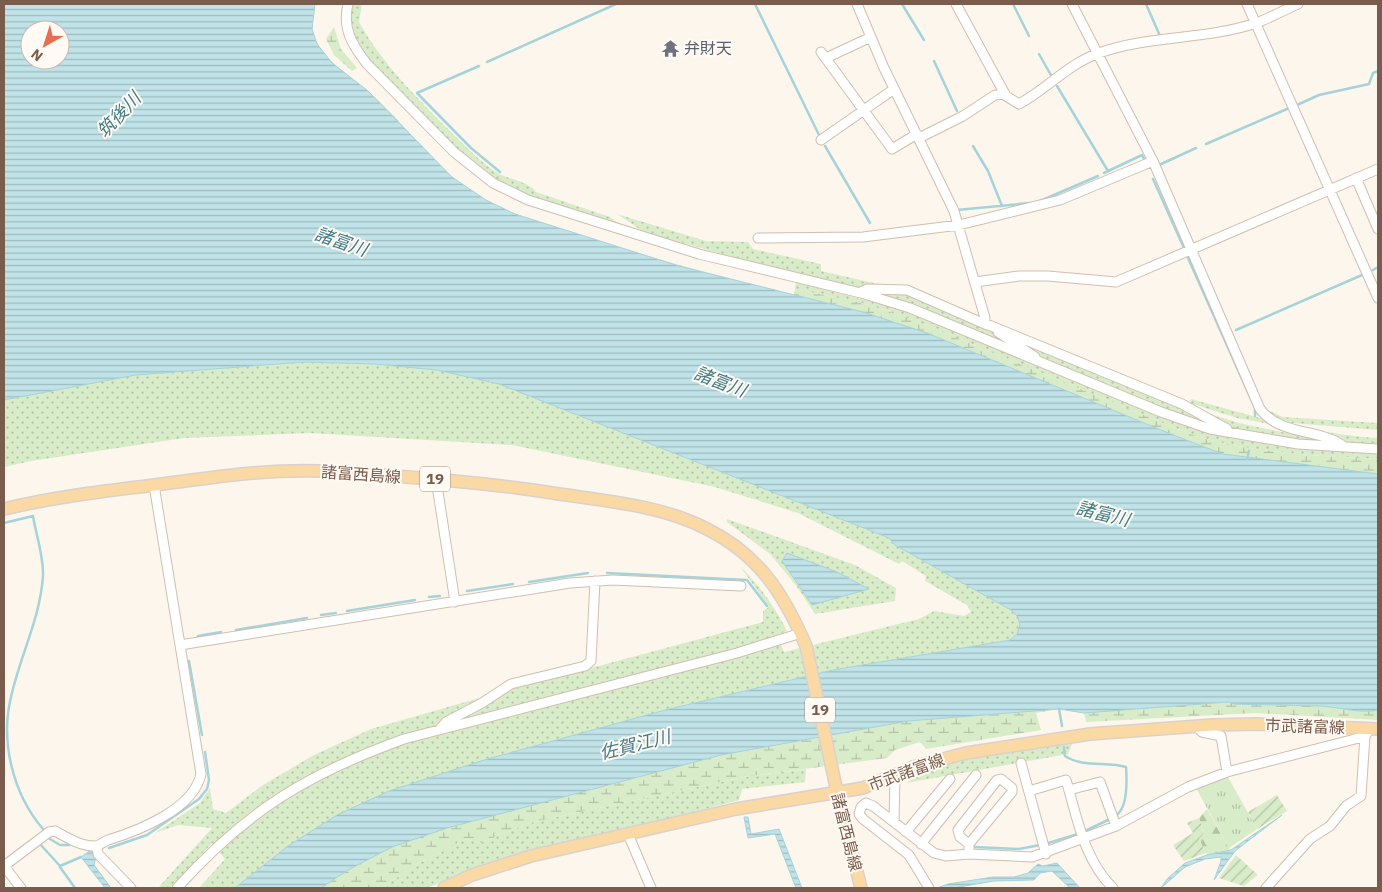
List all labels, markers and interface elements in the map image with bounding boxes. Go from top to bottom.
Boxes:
north arrow [20,20,70,70]
temple icon: 弁財天 [660,38,680,58]
place label: 弁財天 [684,38,732,58]
text: N [27,45,46,65]
water label: 筑後川 [92,86,147,142]
water label: 諸富川 [312,222,372,262]
water label: 諸富川 [691,361,751,403]
street label: 諸富西島線 [320,461,402,487]
road number: 19 [420,466,450,492]
water label: 諸富川 [1074,496,1134,532]
road number: 19 [805,698,835,722]
street label: 市武諸富線 [1265,715,1345,737]
water label: 佐賀江川 [597,724,675,764]
street label: 市武諸富線 [865,749,947,795]
street label: 諸富西島線 [828,791,866,873]

